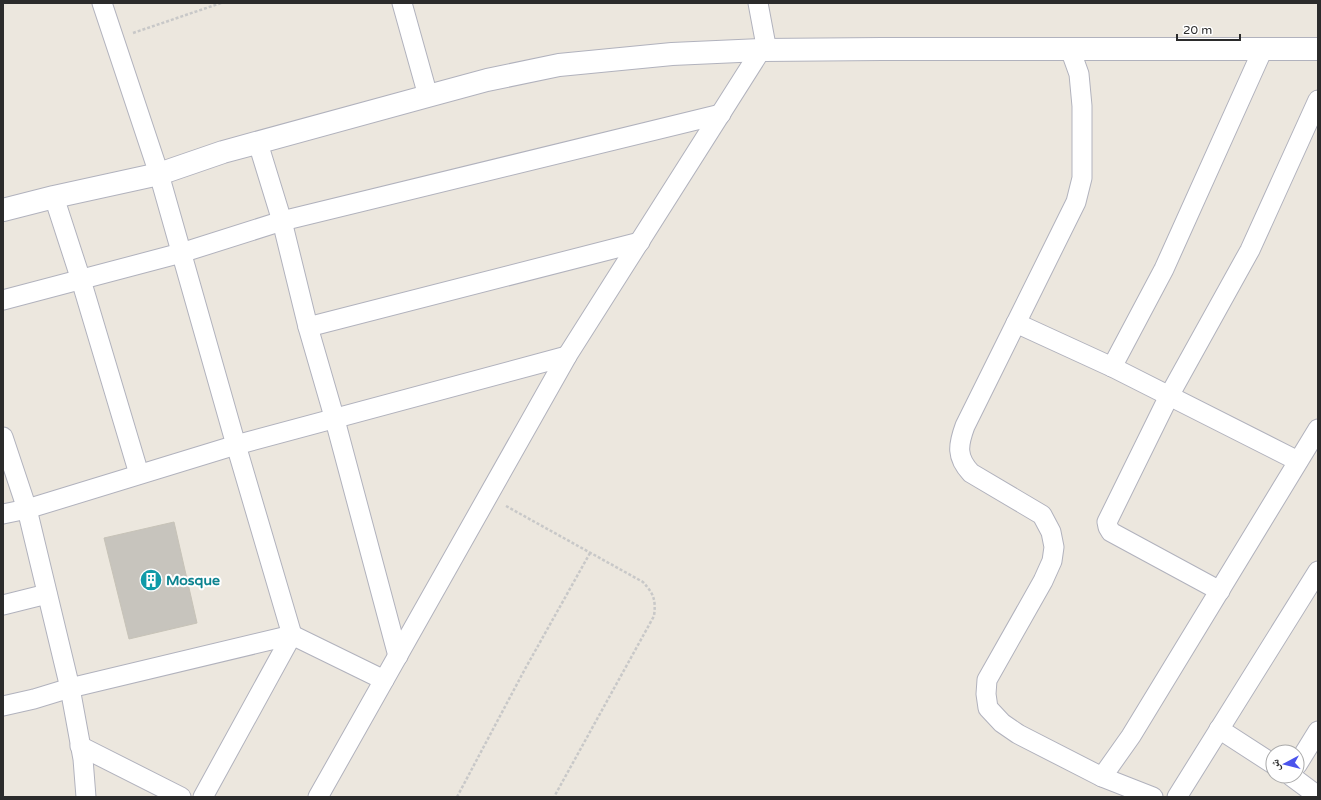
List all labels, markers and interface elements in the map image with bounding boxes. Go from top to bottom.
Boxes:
scale bar [1177,16,1240,42]
text: 20 m [1183,23,1212,37]
building icon: Mosque [138,567,164,593]
place label: Mosque [166,572,220,589]
north arrow [1265,744,1305,784]
text: ش [1268,758,1284,772]

